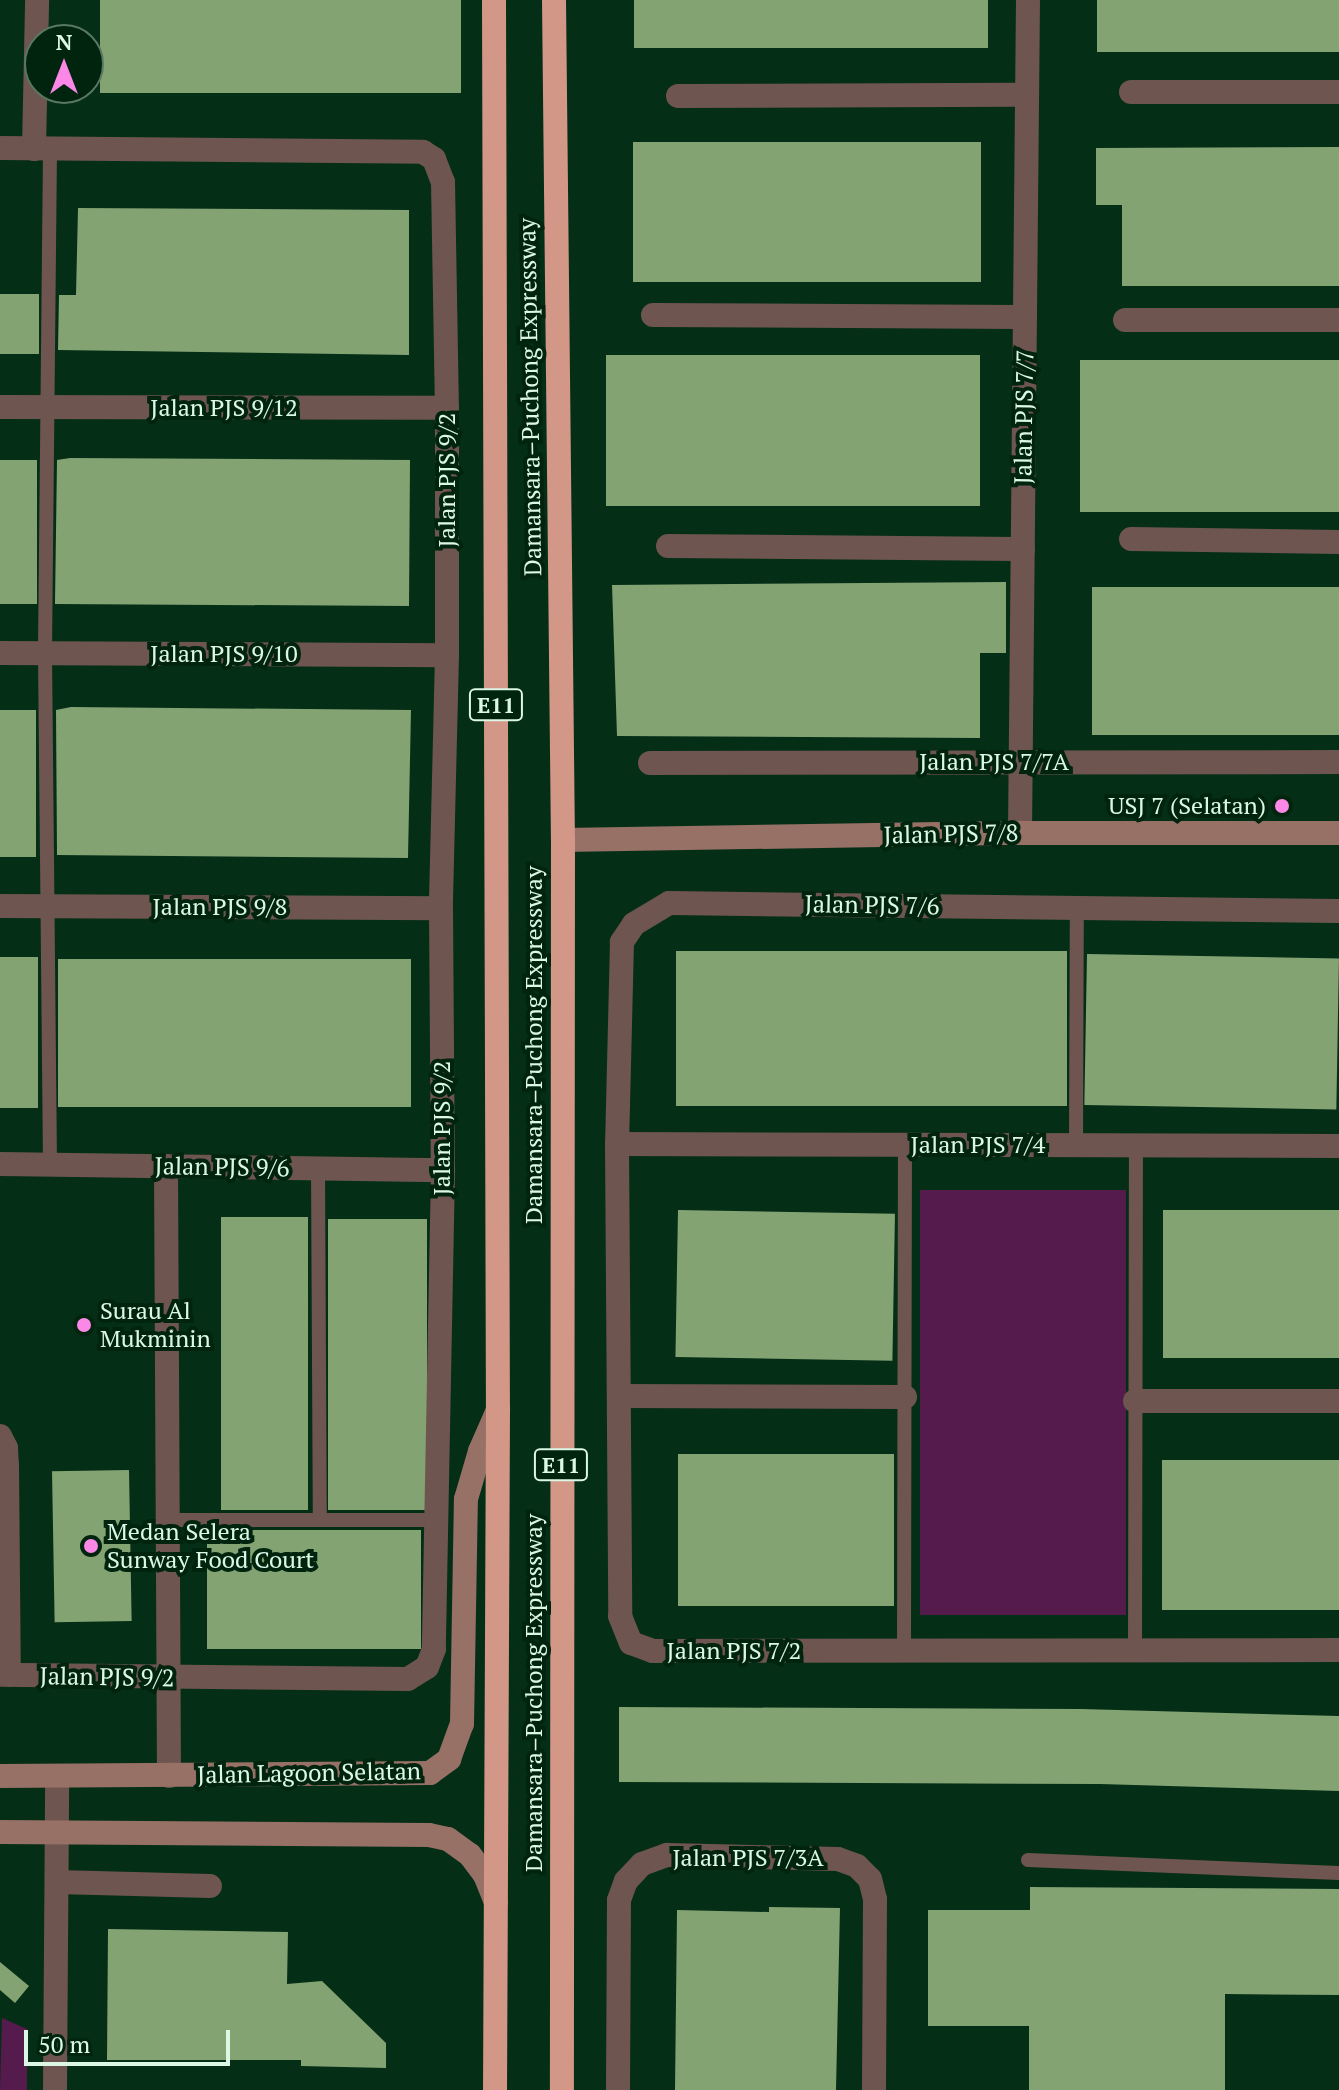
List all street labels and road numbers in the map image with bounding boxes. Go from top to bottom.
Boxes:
street label: Damansara–Puchong Expressway [512,218,548,576]
street label: Jalan PJS 7/7 [1008,349,1040,485]
street label: Jalan PJS 9/12 [150,394,298,422]
street label: Jalan PJS 9/2 [433,413,461,547]
street label: Jalan PJS 9/10 [150,640,298,668]
road number: E11 [468,687,524,723]
street label: Jalan PJS 7/7A [919,748,1069,776]
street label: Jalan PJS 7/8 [883,818,1019,850]
street label: Damansara–Puchong Expressway [520,866,548,1224]
street label: Jalan PJS 7/6 [804,889,940,921]
street label: Jalan PJS 9/8 [153,893,287,921]
street label: Jalan PJS 9/2 [428,1061,456,1195]
street label: Jalan PJS 7/4 [911,1131,1045,1159]
street label: Jalan PJS 9/6 [154,1151,290,1183]
road number: E11 [533,1447,589,1483]
street label: Damansara–Puchong Expressway [520,1514,548,1872]
street label: Jalan PJS 7/2 [667,1637,801,1665]
street label: Jalan PJS 9/2 [39,1661,175,1693]
street label: Jalan Lagoon Selatan [197,1757,421,1789]
street label: Jalan PJS 7/3A [672,1844,824,1872]

